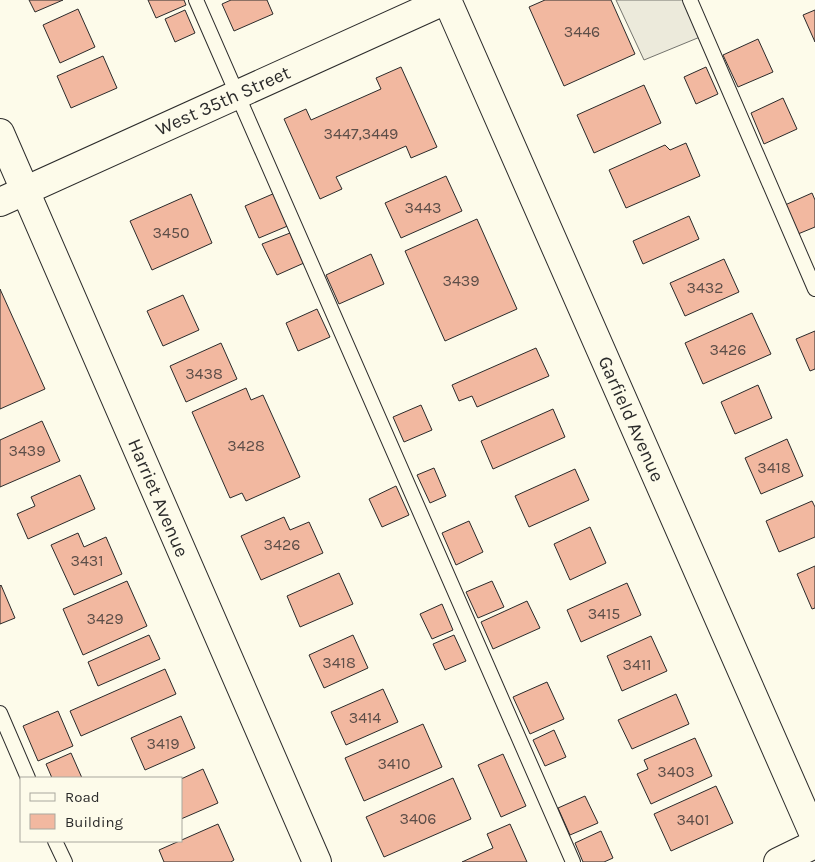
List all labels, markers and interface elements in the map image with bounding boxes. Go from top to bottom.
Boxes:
house number: 3446 [564,22,600,41]
street label: West 35th Street [152,61,294,141]
house number: 3447,3449 [324,124,398,143]
house number: 3443 [405,198,441,217]
house number: 3450 [153,223,189,242]
house number: 3439 [442,271,480,290]
house number: 3432 [686,278,724,297]
house number: 3426 [710,340,746,359]
street label: Garfield Avenue [593,353,669,485]
house number: 3438 [185,364,223,383]
street label: Harriet Avenue [123,435,193,561]
house number: 3428 [227,436,265,455]
house number: 3439 [8,441,46,460]
house number: 3418 [757,458,791,477]
house number: 3426 [264,535,300,554]
house number: 3431 [70,551,104,570]
house number: 3415 [588,604,620,623]
house number: 3429 [87,609,123,628]
house number: 3418 [322,653,356,672]
house number: 3411 [623,655,651,674]
house number: 3414 [349,708,381,727]
house number: 3419 [147,734,179,753]
house number: 3410 [377,754,411,773]
house number: 3403 [657,762,695,781]
legend [20,777,182,842]
text: Road [65,788,100,806]
house number: 3406 [399,809,437,828]
house number: 3401 [676,810,710,829]
text: Building [65,813,123,831]

